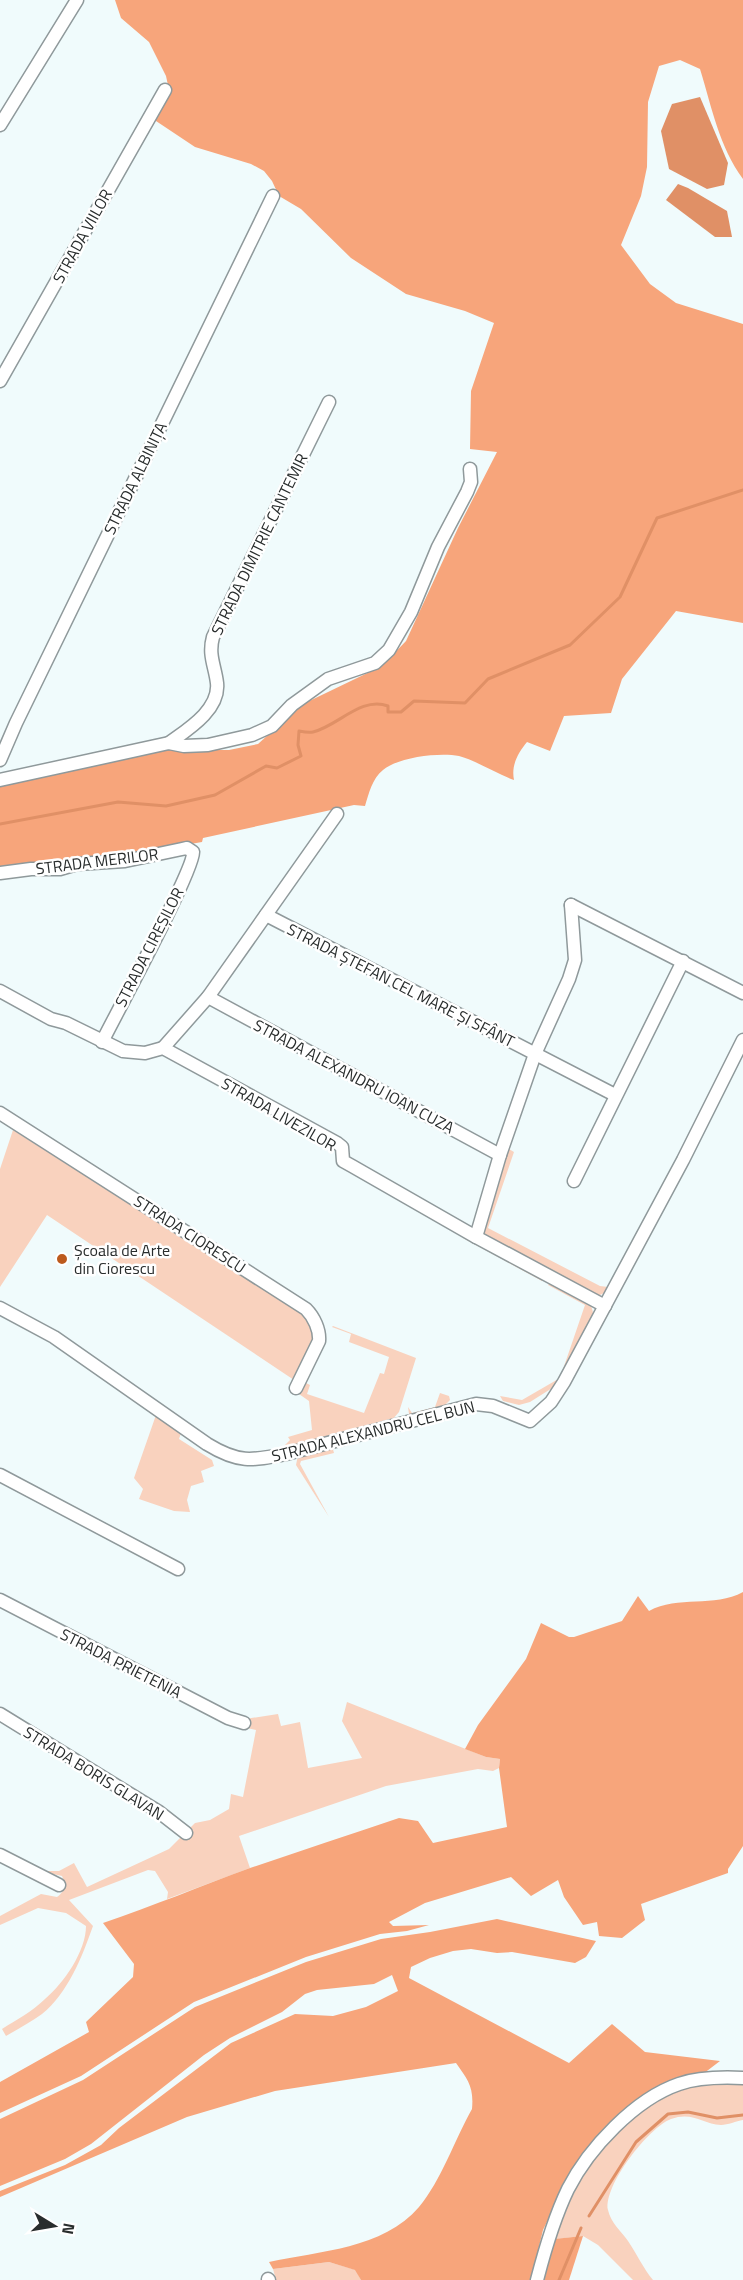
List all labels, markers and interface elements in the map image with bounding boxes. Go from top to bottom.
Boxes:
street label: STRADA VIILOR [46,184,118,288]
street label: STRADA ALBINIȚA [97,417,173,538]
street label: STRADA DIMITRIE CANTEMIR [205,449,314,639]
street label: STRADA MERILOR [34,842,160,880]
street label: STRADA CIREȘILOR [109,883,190,1011]
street label: STRADA ȘTEFAN CEL MARE ȘI SFÂNT [283,917,519,1053]
street label: STRADA ALEXANDRU IOAN CUZA [249,1013,459,1139]
street label: STRADA LIVEZILOR [217,1071,341,1157]
street label: STRADA CIORESCU [129,1189,251,1279]
place label: Școala de Arte din Ciorescu [74,1238,170,1280]
marker: Școala de Arte din Ciorescu [55,1252,69,1266]
street label: STRADA ALEXANDRU CEL BUN [269,1394,477,1468]
street label: STRADA PRIETENIA [56,1622,186,1704]
street label: STRADA BORIS GLAVAN [19,1720,169,1826]
north arrow [24,2196,84,2256]
text: N [56,2221,82,2237]

